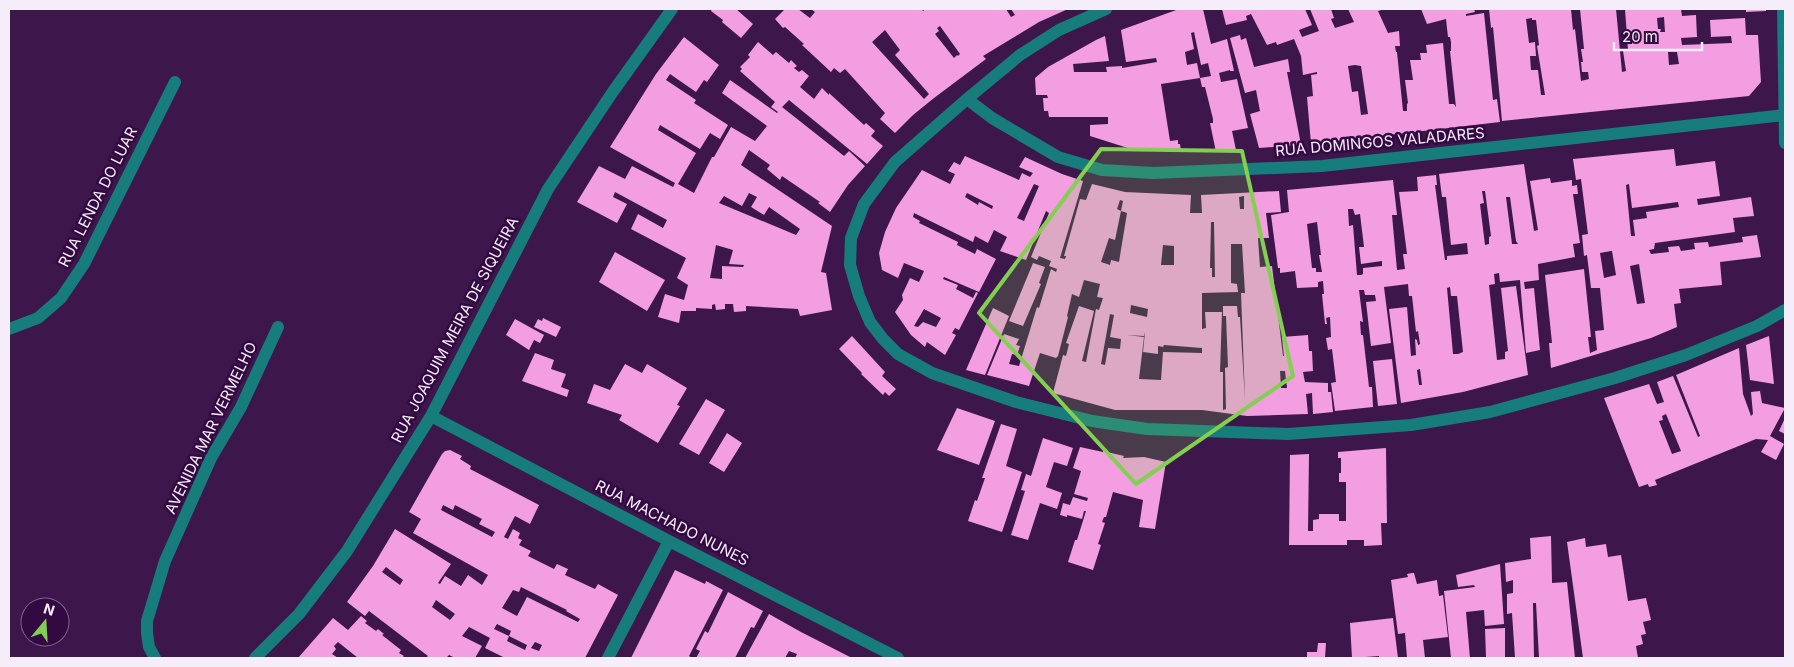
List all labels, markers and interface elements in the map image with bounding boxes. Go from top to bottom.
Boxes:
scale bar [1614,20,1702,52]
text: 20 m [1622,27,1658,46]
street label: RUA LENDA DO LUAR [54,123,141,270]
street label: RUA DOMINGOS VALADARES [1274,123,1486,160]
street label: RUA JOAQUIM MEIRA DE SIQUEIRA [387,214,522,446]
street label: AVENIDA MAR VERMELHO [161,339,261,517]
street label: RUA MACHADO NUNES [592,476,752,570]
north arrow [20,597,70,647]
text: N [41,599,57,619]

